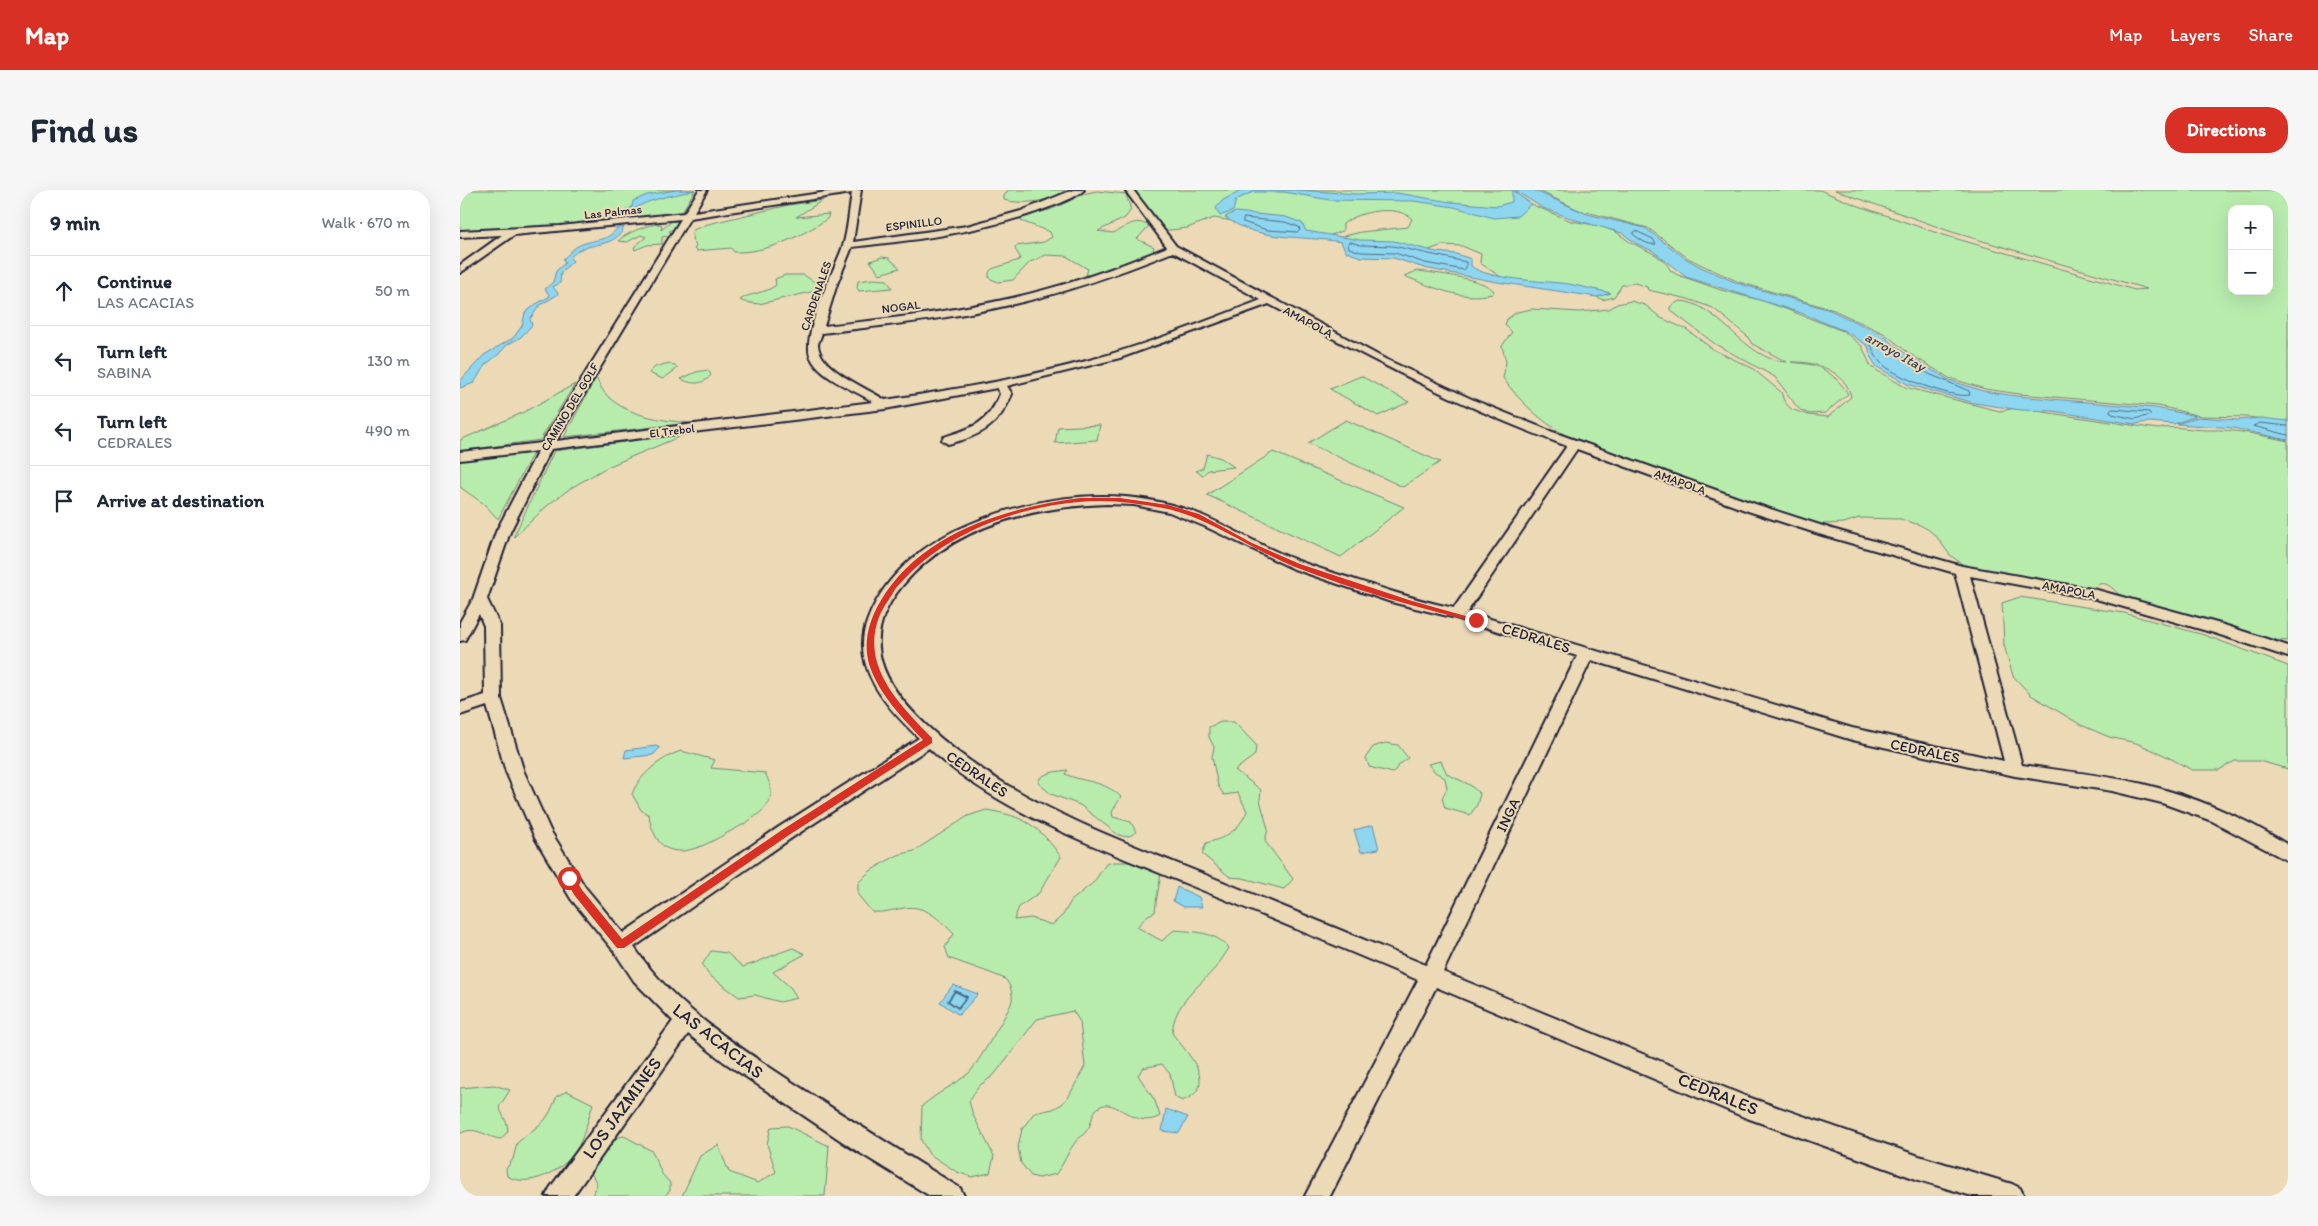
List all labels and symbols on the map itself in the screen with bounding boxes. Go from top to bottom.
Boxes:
street label: Las Palmas [583,202,643,222]
street label: ESPINILLO [885,214,943,234]
street label: CARDENALES [798,259,835,333]
street label: NOGAL [881,298,921,316]
street label: AMAPOLA [1281,303,1335,341]
water label: arroyo Itay [1862,328,1929,376]
street label: CAMINO DEL GOLF [538,360,602,454]
street label: El Trebol [649,421,696,441]
street label: AMAPOLA [1652,466,1708,498]
street label: AMAPOLA [2041,578,2097,602]
route end [1465,609,1488,632]
street label: CEDRALES [1500,619,1572,657]
street label: CEDRALES [1889,735,1961,767]
street label: CEDRALES [943,747,1011,801]
street label: INGA [1492,795,1524,835]
route start [558,867,581,890]
street label: LAS ACACIAS [668,999,768,1083]
street label: LOS JAZMINES [578,1053,666,1163]
street label: CEDRALES [1675,1068,1761,1120]

